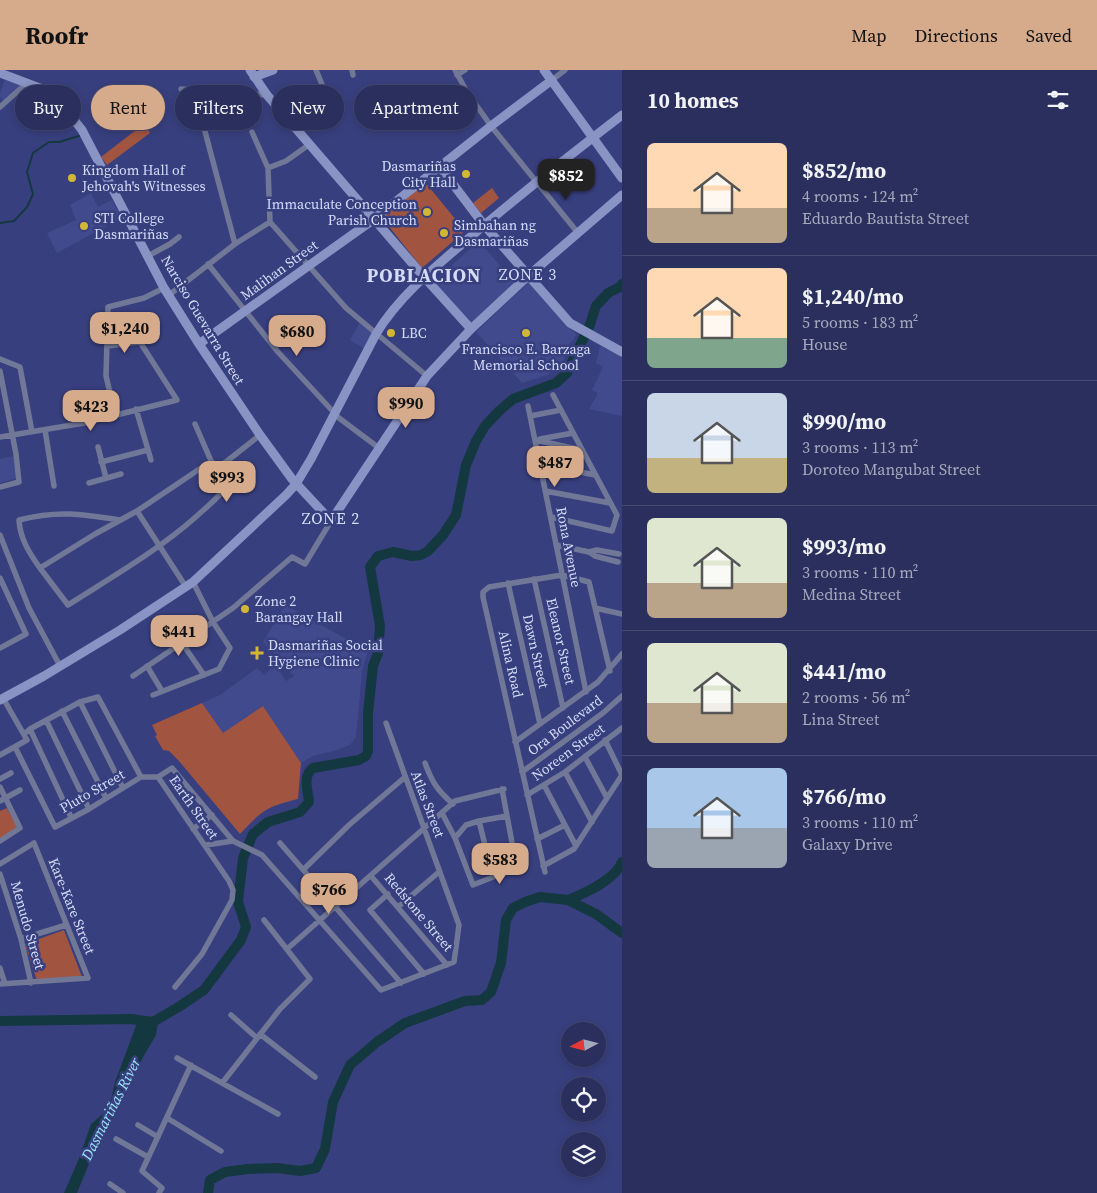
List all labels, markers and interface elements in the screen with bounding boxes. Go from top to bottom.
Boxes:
text: Roofr [25,19,88,52]
text: Map [851,23,887,48]
text: Directions [915,23,998,48]
text: Saved [1026,23,1072,48]
chip: Buy [15,85,81,130]
chip: Rent [91,85,165,130]
chip: Filters [175,85,262,130]
chip: New [272,85,344,130]
chip: Apartment [354,85,477,130]
text: 10 homes [647,86,739,115]
icon: filters [1044,86,1072,114]
place label: Dasmariñas City Hall [381,156,456,192]
text: $852/mo [802,156,886,185]
pin: $852 [536,158,596,201]
place label: Kingdom Hall of Jehovah's Witnesses [81,160,206,196]
icon: home [687,163,747,223]
text: $852 [549,164,583,186]
marker: Dasmariñas City Hall [460,168,472,180]
marker: Kingdom Hall of Jehovah's Witnesses [66,172,78,184]
text: 4 rooms · 124 m² [802,185,918,207]
place label: Immaculate Conception Parish Church [267,194,418,230]
marker: Immaculate Conception Parish Church [421,206,433,218]
text: Eduardo Bautista Street [802,207,969,229]
place label: STI College Dasmariñas [94,208,169,244]
place label: Simbahan ng Dasmariñas [454,215,536,251]
marker: STI College Dasmariñas [78,220,90,232]
marker: Simbahan ng Dasmariñas [438,227,450,239]
street label: Malihan Street [236,235,322,305]
street label: Narciso Guevarra Street [156,252,250,389]
district label: POBLACION [366,262,482,288]
district label: ZONE 3 [499,263,557,285]
text: $1,240/mo [802,282,904,311]
icon: home [687,288,747,348]
text: 5 rooms · 183 m² [802,311,918,333]
pin: $1,240 [84,312,166,354]
pin: $680 [267,314,327,357]
text: $1,240 [101,317,149,339]
text: $680 [280,320,314,342]
place label: LBC [401,323,427,343]
marker: LBC [385,327,397,339]
marker: Francisco E. Barzaga Memorial School [520,327,532,339]
text: House [802,333,847,355]
place label: Francisco E. Barzaga Memorial School [461,339,591,375]
pin: $990 [376,386,436,429]
pin: $423 [61,390,121,432]
text: $990 [389,392,423,414]
text: $423 [74,395,108,417]
text: $990/mo [802,407,886,436]
icon: home [687,413,747,473]
text: 3 rooms · 113 m² [802,436,918,458]
pin: $487 [525,446,585,488]
text: $487 [538,451,572,473]
text: Doroteo Mangubat Street [802,458,980,480]
pin: $993 [197,460,257,503]
text: $993 [210,466,244,488]
street label: Rona Avenue [551,505,587,589]
district label: ZONE 2 [302,507,360,529]
text: $993/mo [802,532,886,561]
icon: home [687,538,747,598]
text: 3 rooms · 110 m² [802,561,918,583]
text: Medina Street [802,583,901,605]
place label: Zone 2 Barangay Hall [255,591,343,627]
street label: Eleanor Street [541,596,581,687]
marker: Zone 2 Barangay Hall [239,603,251,615]
street label: Dawn Street [518,612,554,690]
pin: $441 [149,614,209,657]
text: $441 [162,620,196,642]
street label: Alina Road [494,629,528,700]
place label: Dasmariñas Social Hygiene Clinic [268,635,383,671]
marker: Dasmariñas Social Hygiene Clinic [250,646,264,660]
text: $441/mo [802,657,886,686]
icon: home [687,663,747,723]
text: 2 rooms · 56 m² [802,686,910,708]
street label: Ora Boulevard [523,690,607,760]
text: Lina Street [802,708,879,730]
street label: Noreen Street [527,718,609,785]
street label: Pluto Street [56,764,129,818]
street label: Atlas Street [406,768,450,841]
street label: Earth Street [165,771,224,843]
text: $766/mo [802,782,886,811]
icon: home [687,788,747,848]
text: 3 rooms · 110 m² [802,811,918,833]
text: Galaxy Drive [802,833,893,855]
pin: $583 [470,842,530,885]
text: $583 [483,848,517,870]
street label: Kare-Kare Street [44,855,101,958]
street label: Redstone Street [380,868,458,956]
pin: $766 [299,872,359,915]
text: $766 [312,878,346,900]
street label: Menudo Street [6,879,50,972]
north arrow [561,1022,606,1068]
map controls [561,1022,606,1177]
water label: Dasmariñas River [75,1053,146,1165]
button: locate [561,1077,606,1122]
button: layers [561,1132,606,1177]

